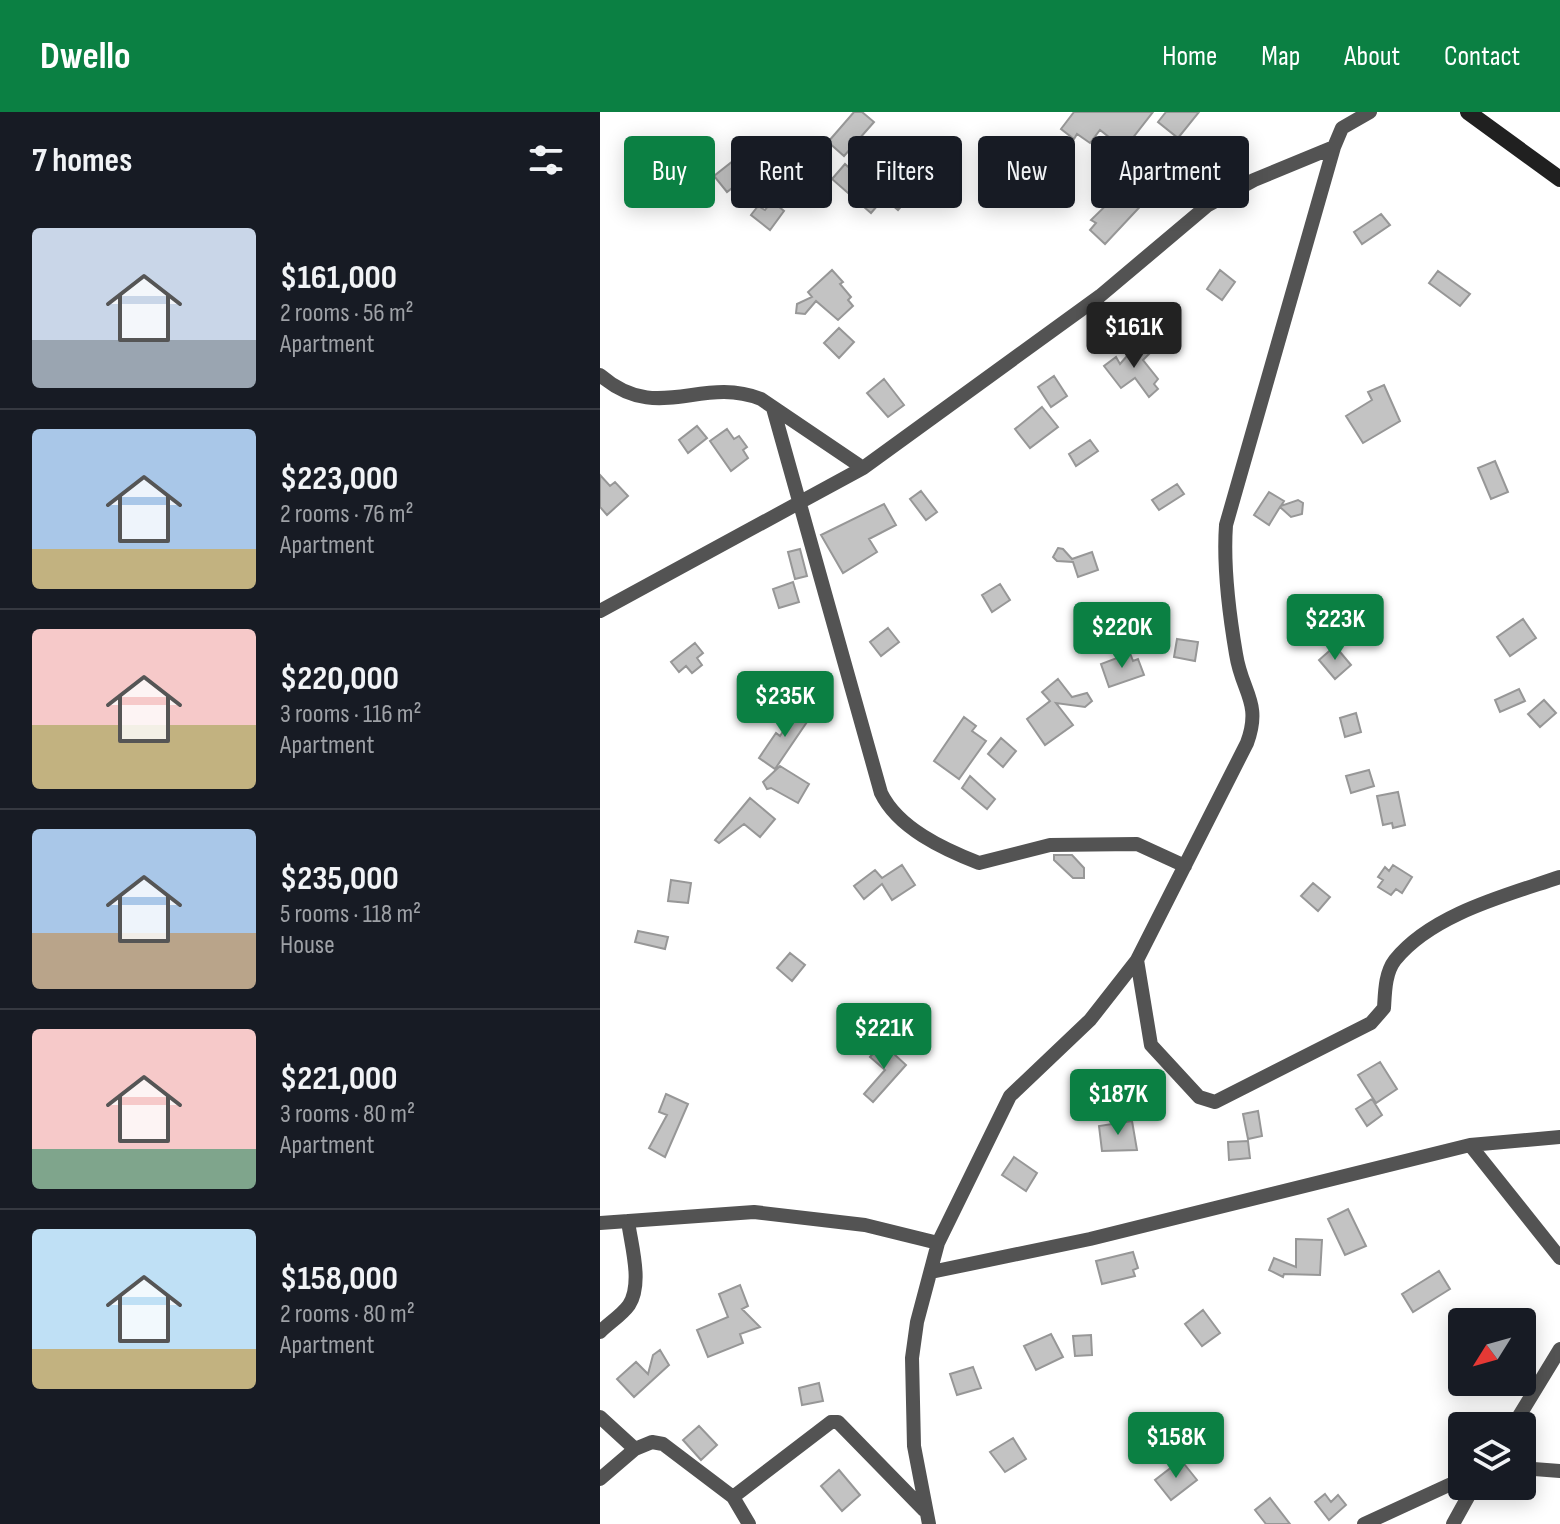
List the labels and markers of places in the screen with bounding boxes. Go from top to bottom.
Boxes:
pin: $161K [1078,302,1190,370]
pin: $223K [1279,594,1391,662]
pin: $220K [1066,602,1178,670]
pin: $235K [729,671,841,739]
pin: $221K [828,1003,940,1071]
pin: $187K [1062,1069,1174,1137]
pin: $158K [1120,1412,1232,1480]

